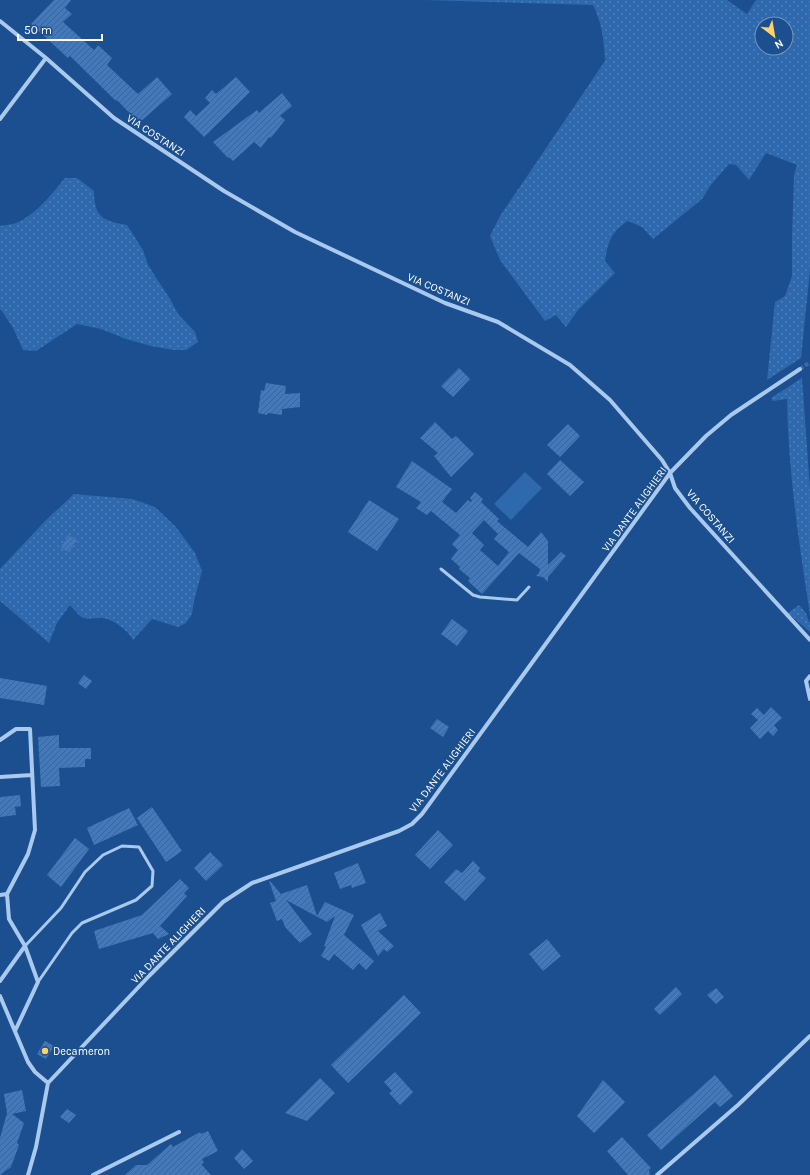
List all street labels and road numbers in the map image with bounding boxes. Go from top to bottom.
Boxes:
street label: VIA COSTANZI [124,112,187,159]
street label: VIA COSTANZI [405,270,472,309]
street label: VIA DANTE ALIGHIERI [599,464,670,554]
street label: VIA COSTANZI [684,487,738,546]
street label: VIA DANTE ALIGHIERI [407,726,478,815]
street label: VIA DANTE ALIGHIERI [128,904,208,986]

